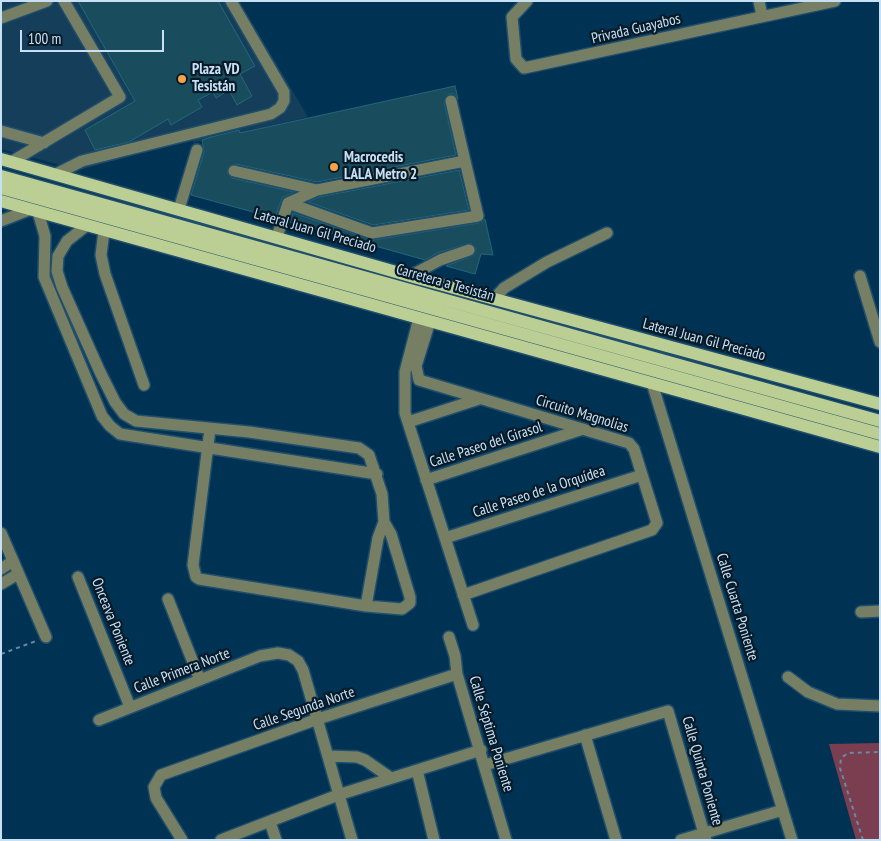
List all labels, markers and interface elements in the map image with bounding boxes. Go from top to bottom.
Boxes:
street label: Privada Guayabos [590,10,682,48]
scale bar [22,20,166,52]
text: 100 m [28,29,61,48]
place label: Plaza VD Tesistán [192,61,240,96]
marker: Plaza VD Tesistán [176,73,188,85]
place label: Macrocedis LALA Metro 2 [344,149,417,184]
marker: Macrocedis LALA Metro 2 [328,161,340,173]
street label: Lateral Juan Gil Preciado [252,205,378,257]
street label: Carretera a Tesistán [394,260,496,306]
street label: Lateral Juan Gil Preciado [641,315,767,365]
street label: Circuito Magnolias [534,391,630,437]
street label: Calle Paseo del Girasol [427,418,545,472]
street label: Calle Paseo de la Orquídea [471,462,607,522]
street label: Calle Cuarta Poniente [712,551,762,663]
street label: Onceava Poniente [87,576,139,668]
street label: Calle Primera Norte [132,644,232,698]
street label: Calle Séptima Poniente [465,674,517,794]
street label: Calle Segunda Norte [251,683,357,735]
street label: Calle Quinta Poniente [678,714,726,828]

